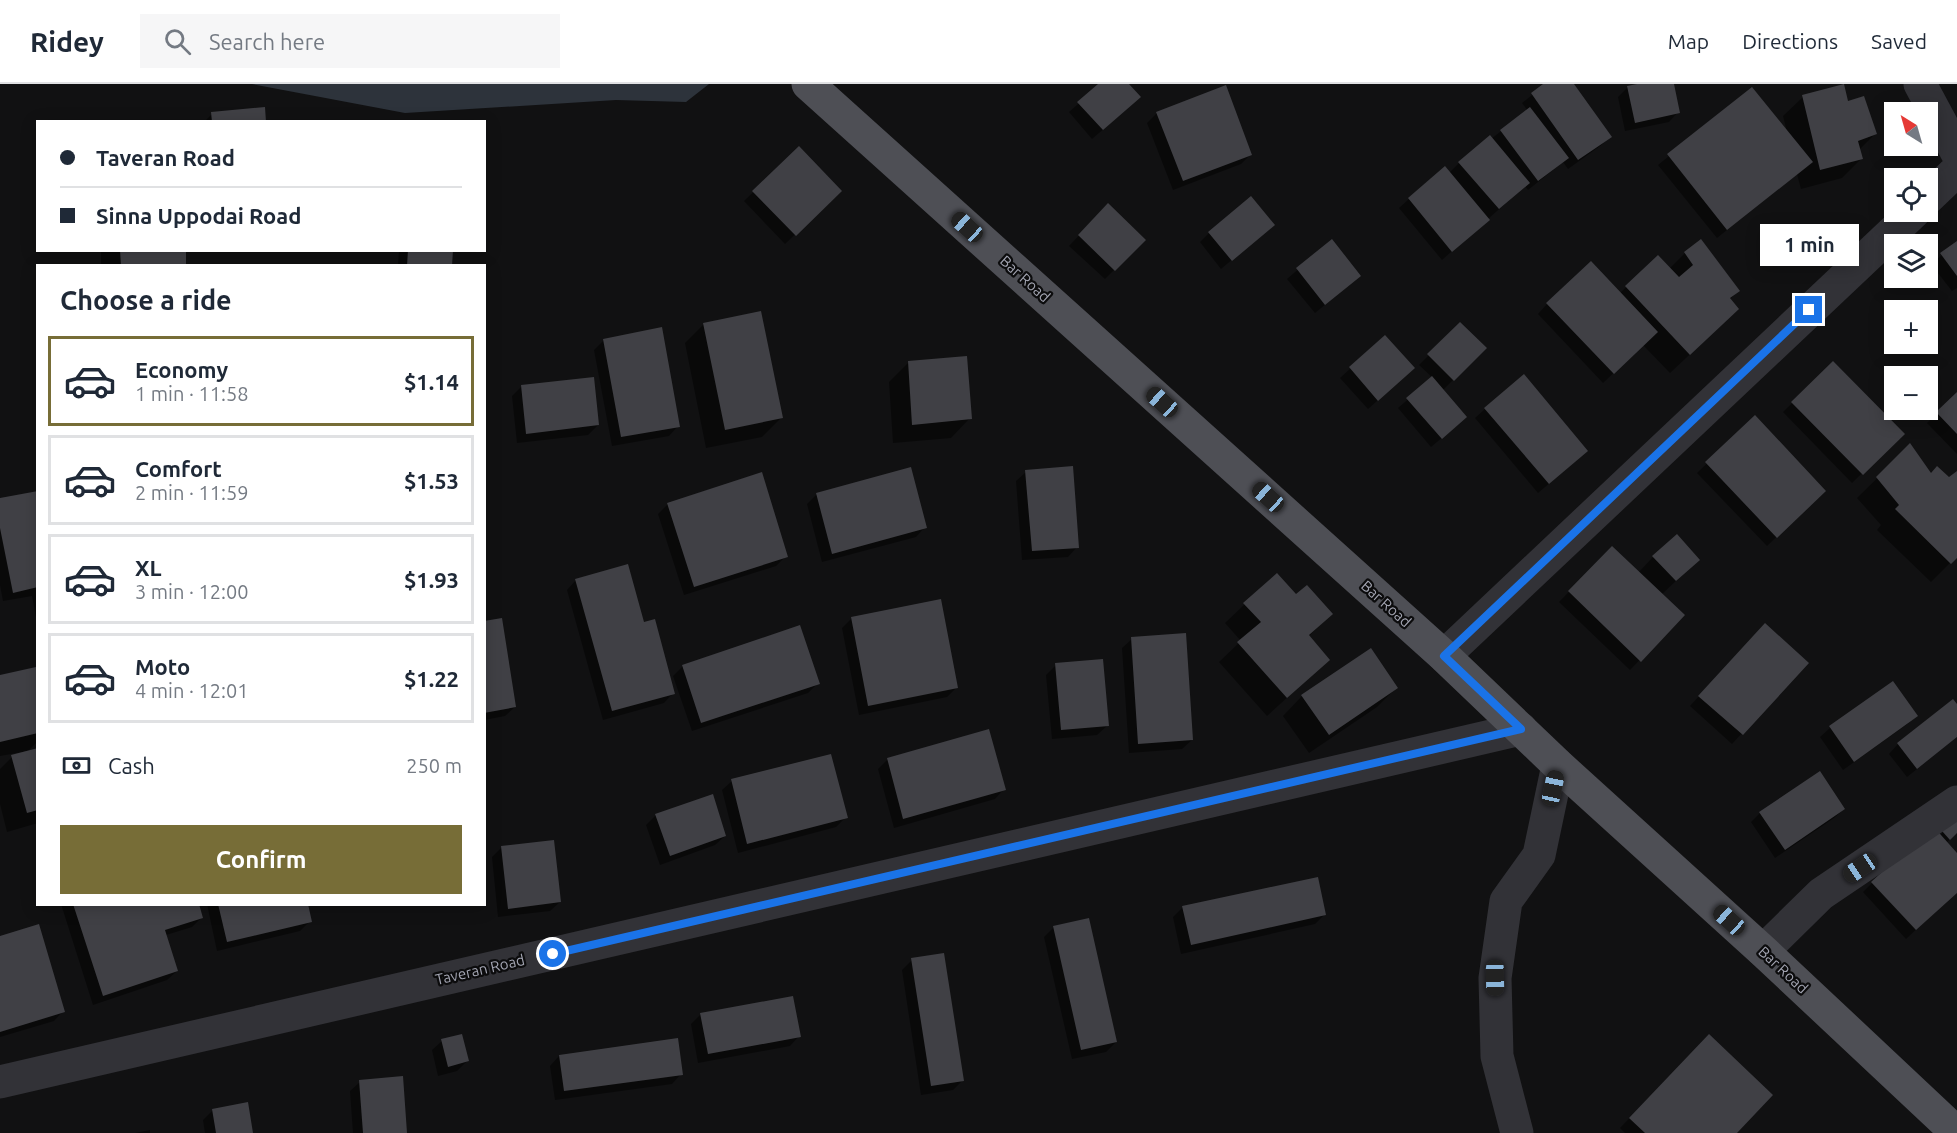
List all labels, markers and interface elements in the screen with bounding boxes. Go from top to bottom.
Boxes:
search box [140,14,560,68]
icon: search [161,25,194,58]
text: Ridey [30,26,104,57]
text: Search here [209,29,325,54]
text: Map [1668,29,1709,53]
text: Directions [1742,29,1838,53]
text: Saved [1871,29,1927,53]
north arrow [1884,102,1938,156]
map controls [1884,102,1938,420]
text: Taveran Road [96,145,235,170]
button: locate [1884,168,1938,222]
text: Sinna Uppodai Road [96,203,301,228]
car [948,208,986,246]
callout: 1 min [1760,223,1858,265]
text: 1 min [1784,233,1835,256]
button: layers [1884,234,1938,288]
street label: Bar Road [997,252,1054,305]
text: Choose a ride [60,285,232,315]
route end [1795,296,1822,323]
button: + [1884,300,1938,354]
icon: car [63,354,117,408]
text: Economy [135,357,228,382]
button: − [1884,366,1938,420]
text: $1.14 [404,369,459,394]
text: 1 min · 11:58 [135,382,249,405]
car [1143,383,1181,421]
icon: car [63,453,117,507]
text: Comfort [135,456,222,481]
text: $1.53 [404,468,459,493]
car [1249,478,1287,516]
text: 2 min · 11:59 [135,481,249,504]
icon: car [63,552,117,606]
text: XL [135,555,162,580]
text: $1.93 [404,567,459,592]
street label: Bar Road [1358,577,1415,630]
text: 3 min · 12:00 [135,580,249,603]
icon: car [63,651,117,705]
text: Moto [135,654,190,679]
text: $1.22 [404,666,459,691]
text: 4 min · 12:01 [135,679,249,702]
icon: cash [60,749,93,782]
text: Cash [108,753,155,778]
text: 250 m [406,754,462,777]
car [1540,769,1566,807]
button: Confirm [60,825,462,894]
car [1840,850,1880,886]
car [1710,901,1748,939]
route start [539,940,566,967]
street label: Bar Road [1755,943,1811,997]
street label: Taveran Road [434,951,526,988]
car [1486,960,1504,996]

